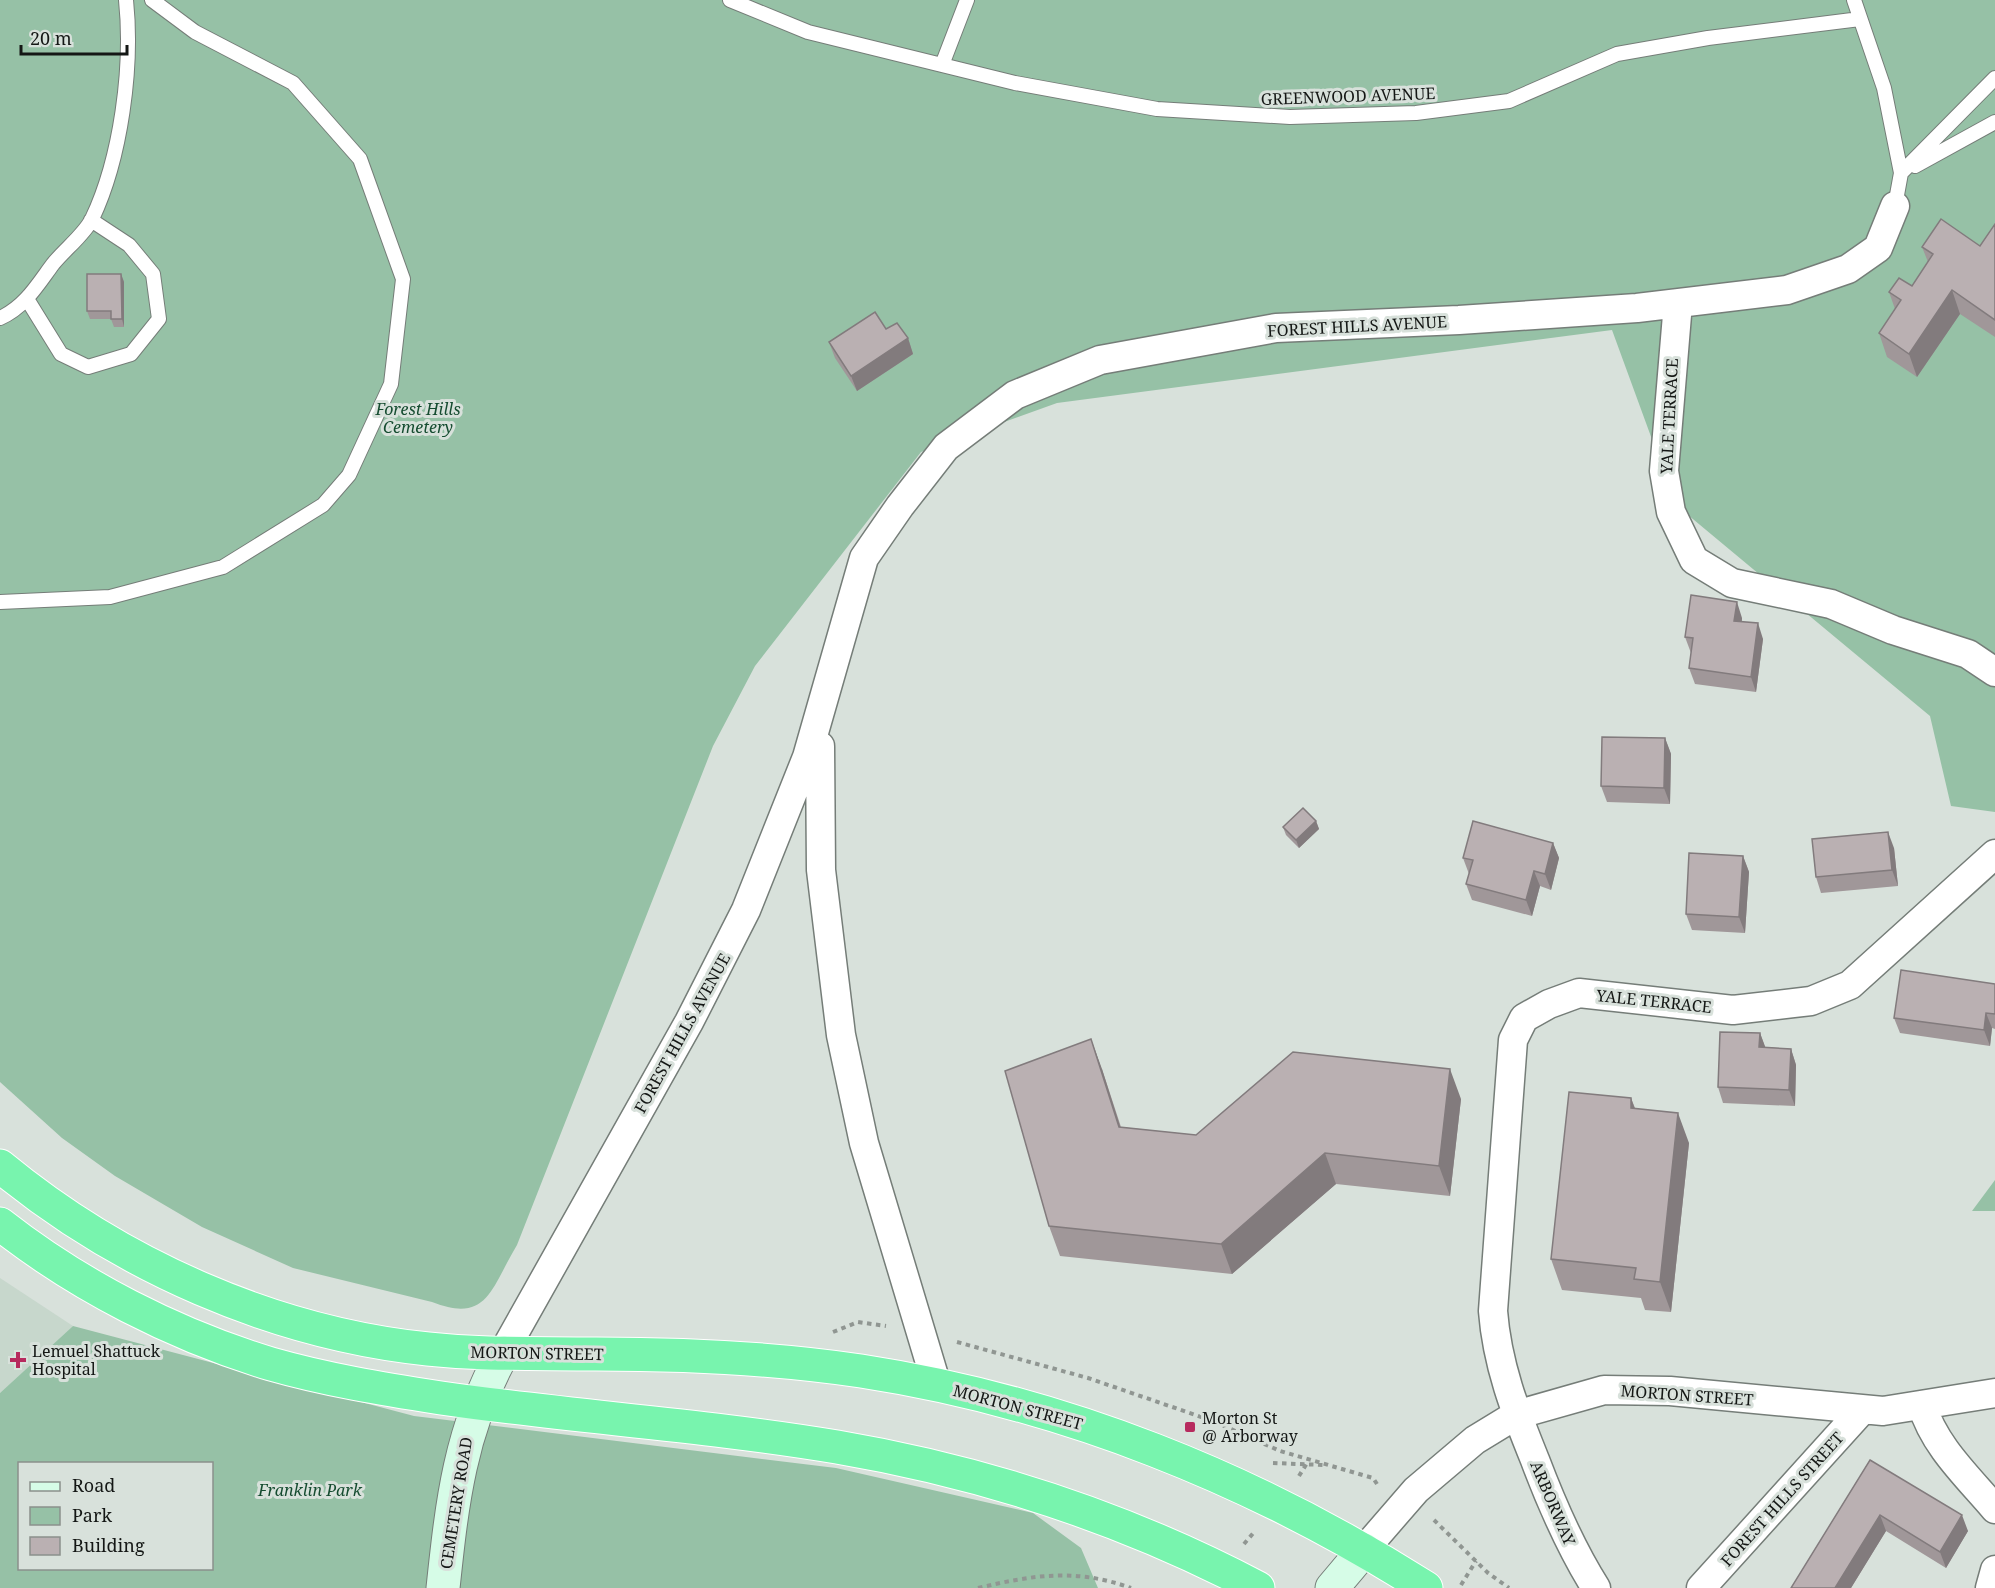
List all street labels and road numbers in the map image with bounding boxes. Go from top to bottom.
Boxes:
street label: GREENWOOD AVENUE [1260,82,1436,110]
street label: FOREST HILLS AVENUE [1267,310,1447,342]
street label: YALE TERRACE [1655,358,1683,475]
street label: FOREST HILLS AVENUE [629,949,735,1117]
street label: YALE TERRACE [1594,984,1713,1018]
street label: MORTON STREET [470,1341,604,1365]
street label: MORTON STREET [951,1379,1085,1435]
street label: MORTON STREET [1620,1379,1754,1411]
street label: FOREST HILLS STREET [1716,1427,1848,1571]
street label: CEMETERY ROAD [435,1435,477,1571]
street label: ARBORWAY [1525,1457,1581,1550]

